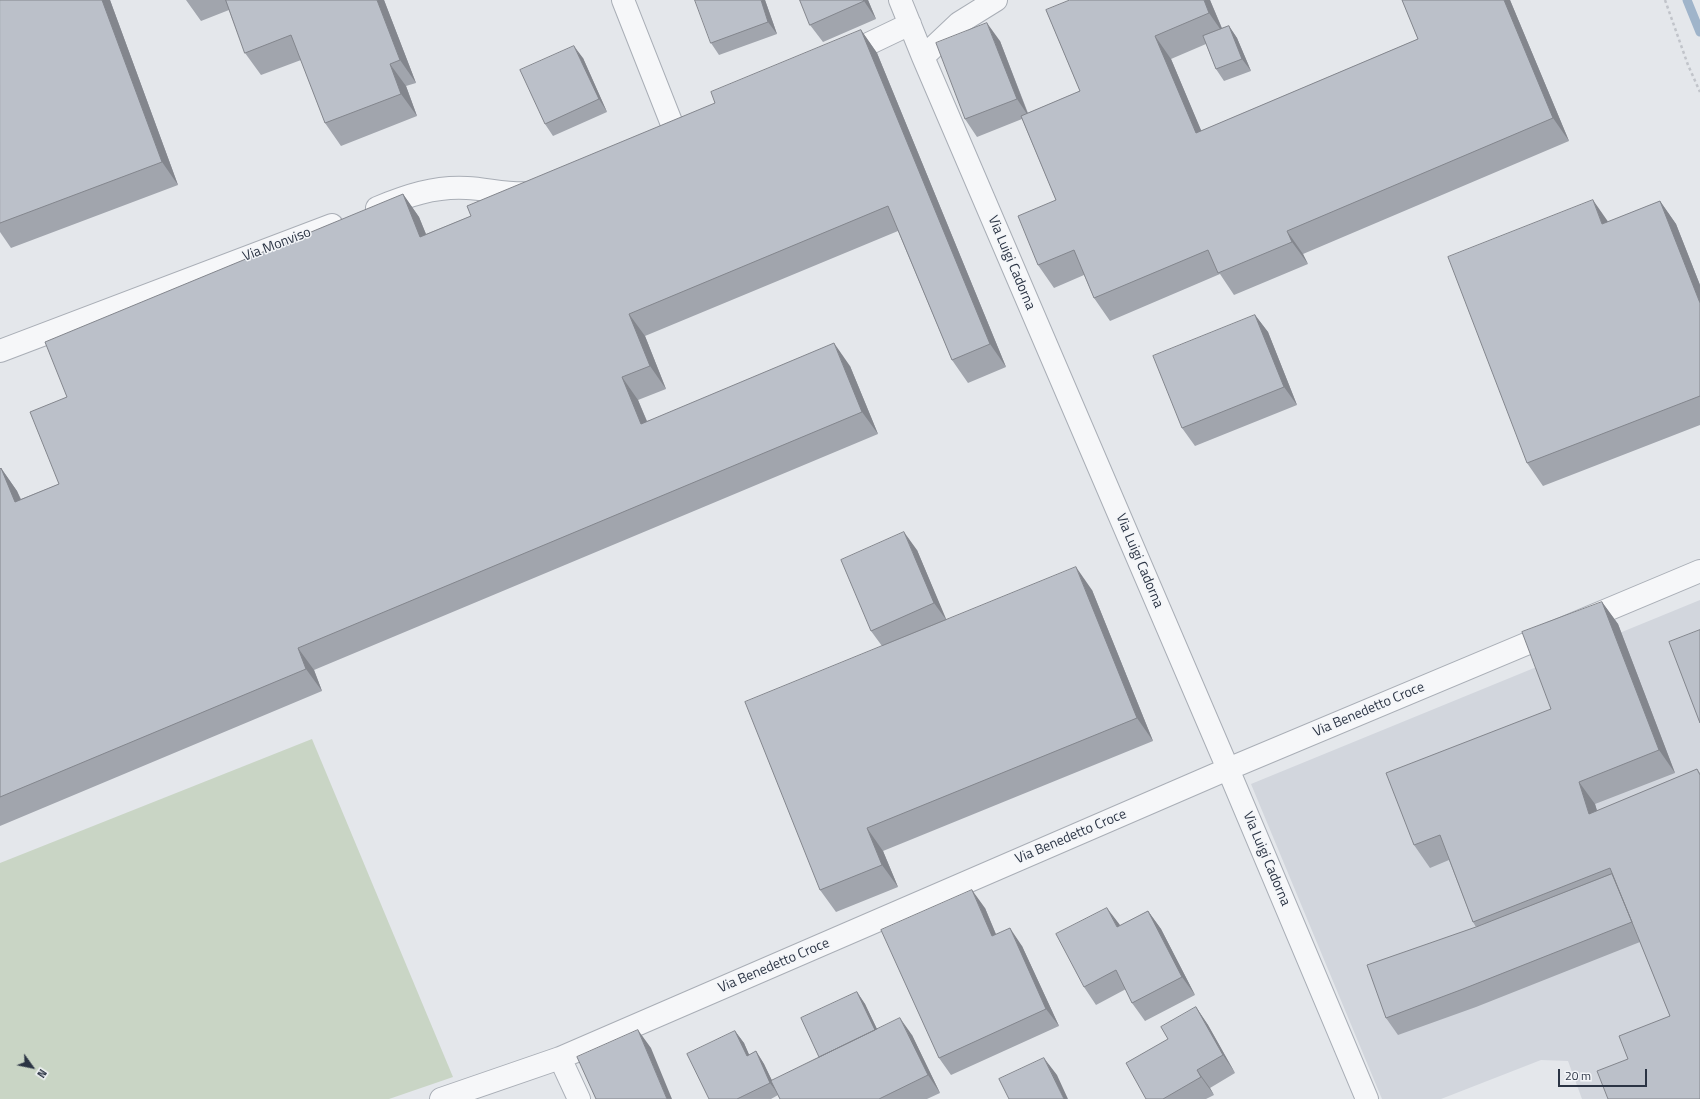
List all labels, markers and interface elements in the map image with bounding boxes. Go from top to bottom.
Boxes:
street label: Via Luigi Cadorna [984,213,1038,313]
street label: Via Monviso [241,224,313,266]
street label: Via Luigi Cadorna [1112,511,1166,611]
street label: Via Benedetto Croce [1311,679,1427,741]
street label: Via Benedetto Croce [1013,806,1129,868]
street label: Via Luigi Cadorna [1239,809,1293,909]
street label: Via Benedetto Croce [716,935,832,997]
north arrow [12,1047,52,1087]
scale bar [1560,1061,1649,1087]
text: N [33,1066,51,1081]
text: 20 m [1565,1066,1591,1085]

